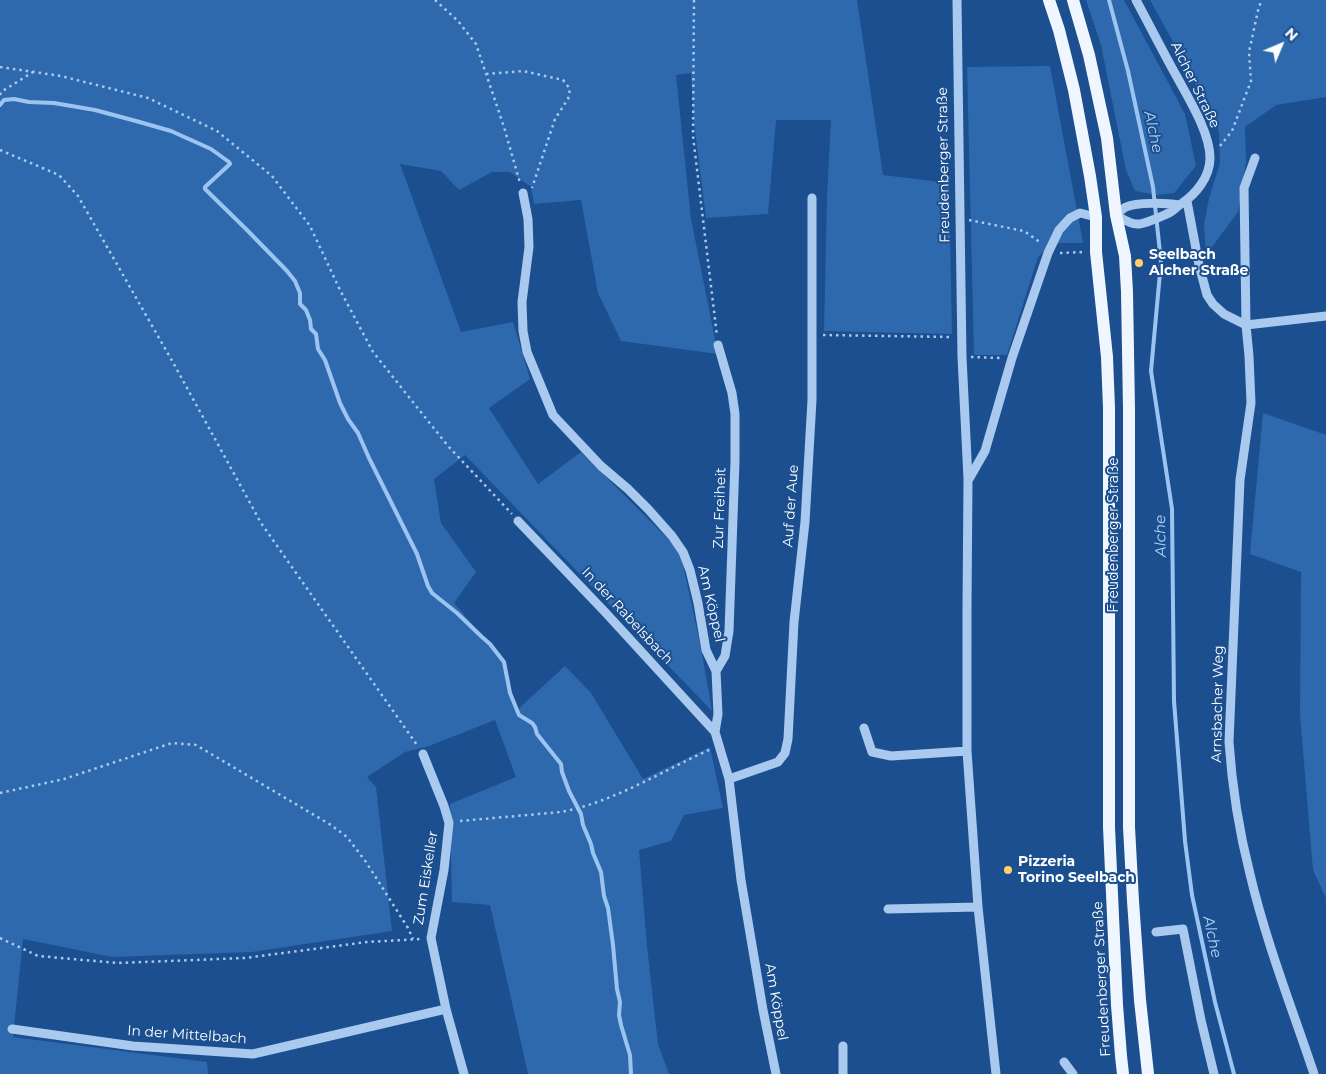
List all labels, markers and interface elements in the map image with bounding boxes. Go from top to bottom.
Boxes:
north arrow [1256,20,1306,70]
text: N [1281,24,1302,45]
street label: Alcher Straße [1167,39,1223,131]
street label: Freudenberger Straße [934,87,954,243]
water label: Alche [1140,109,1166,155]
place label: Seelbach Alcher Straße [1149,247,1248,280]
marker: Seelbach Alcher Straße [1133,257,1145,269]
street label: Freudenberger Straße [1106,457,1122,613]
street label: Auf der Aue [780,464,802,548]
street label: Zur Freiheit [710,467,730,549]
water label: Alche [1152,515,1170,557]
street label: In der Rabelsbach [578,564,676,668]
street label: Am Köppel [694,564,728,644]
street label: Arnsbacher Weg [1209,645,1227,763]
street label: Zum Eiskeller [410,830,442,926]
place label: Pizzeria Torino Seelbach [1018,854,1135,886]
marker: Pizzeria Torino Seelbach [1002,864,1014,876]
street label: Freudenberger Straße [1090,901,1114,1057]
water label: Alche [1199,914,1225,960]
street label: Am Köppel [761,962,791,1042]
street label: In der Mittelbach [127,1022,247,1048]

